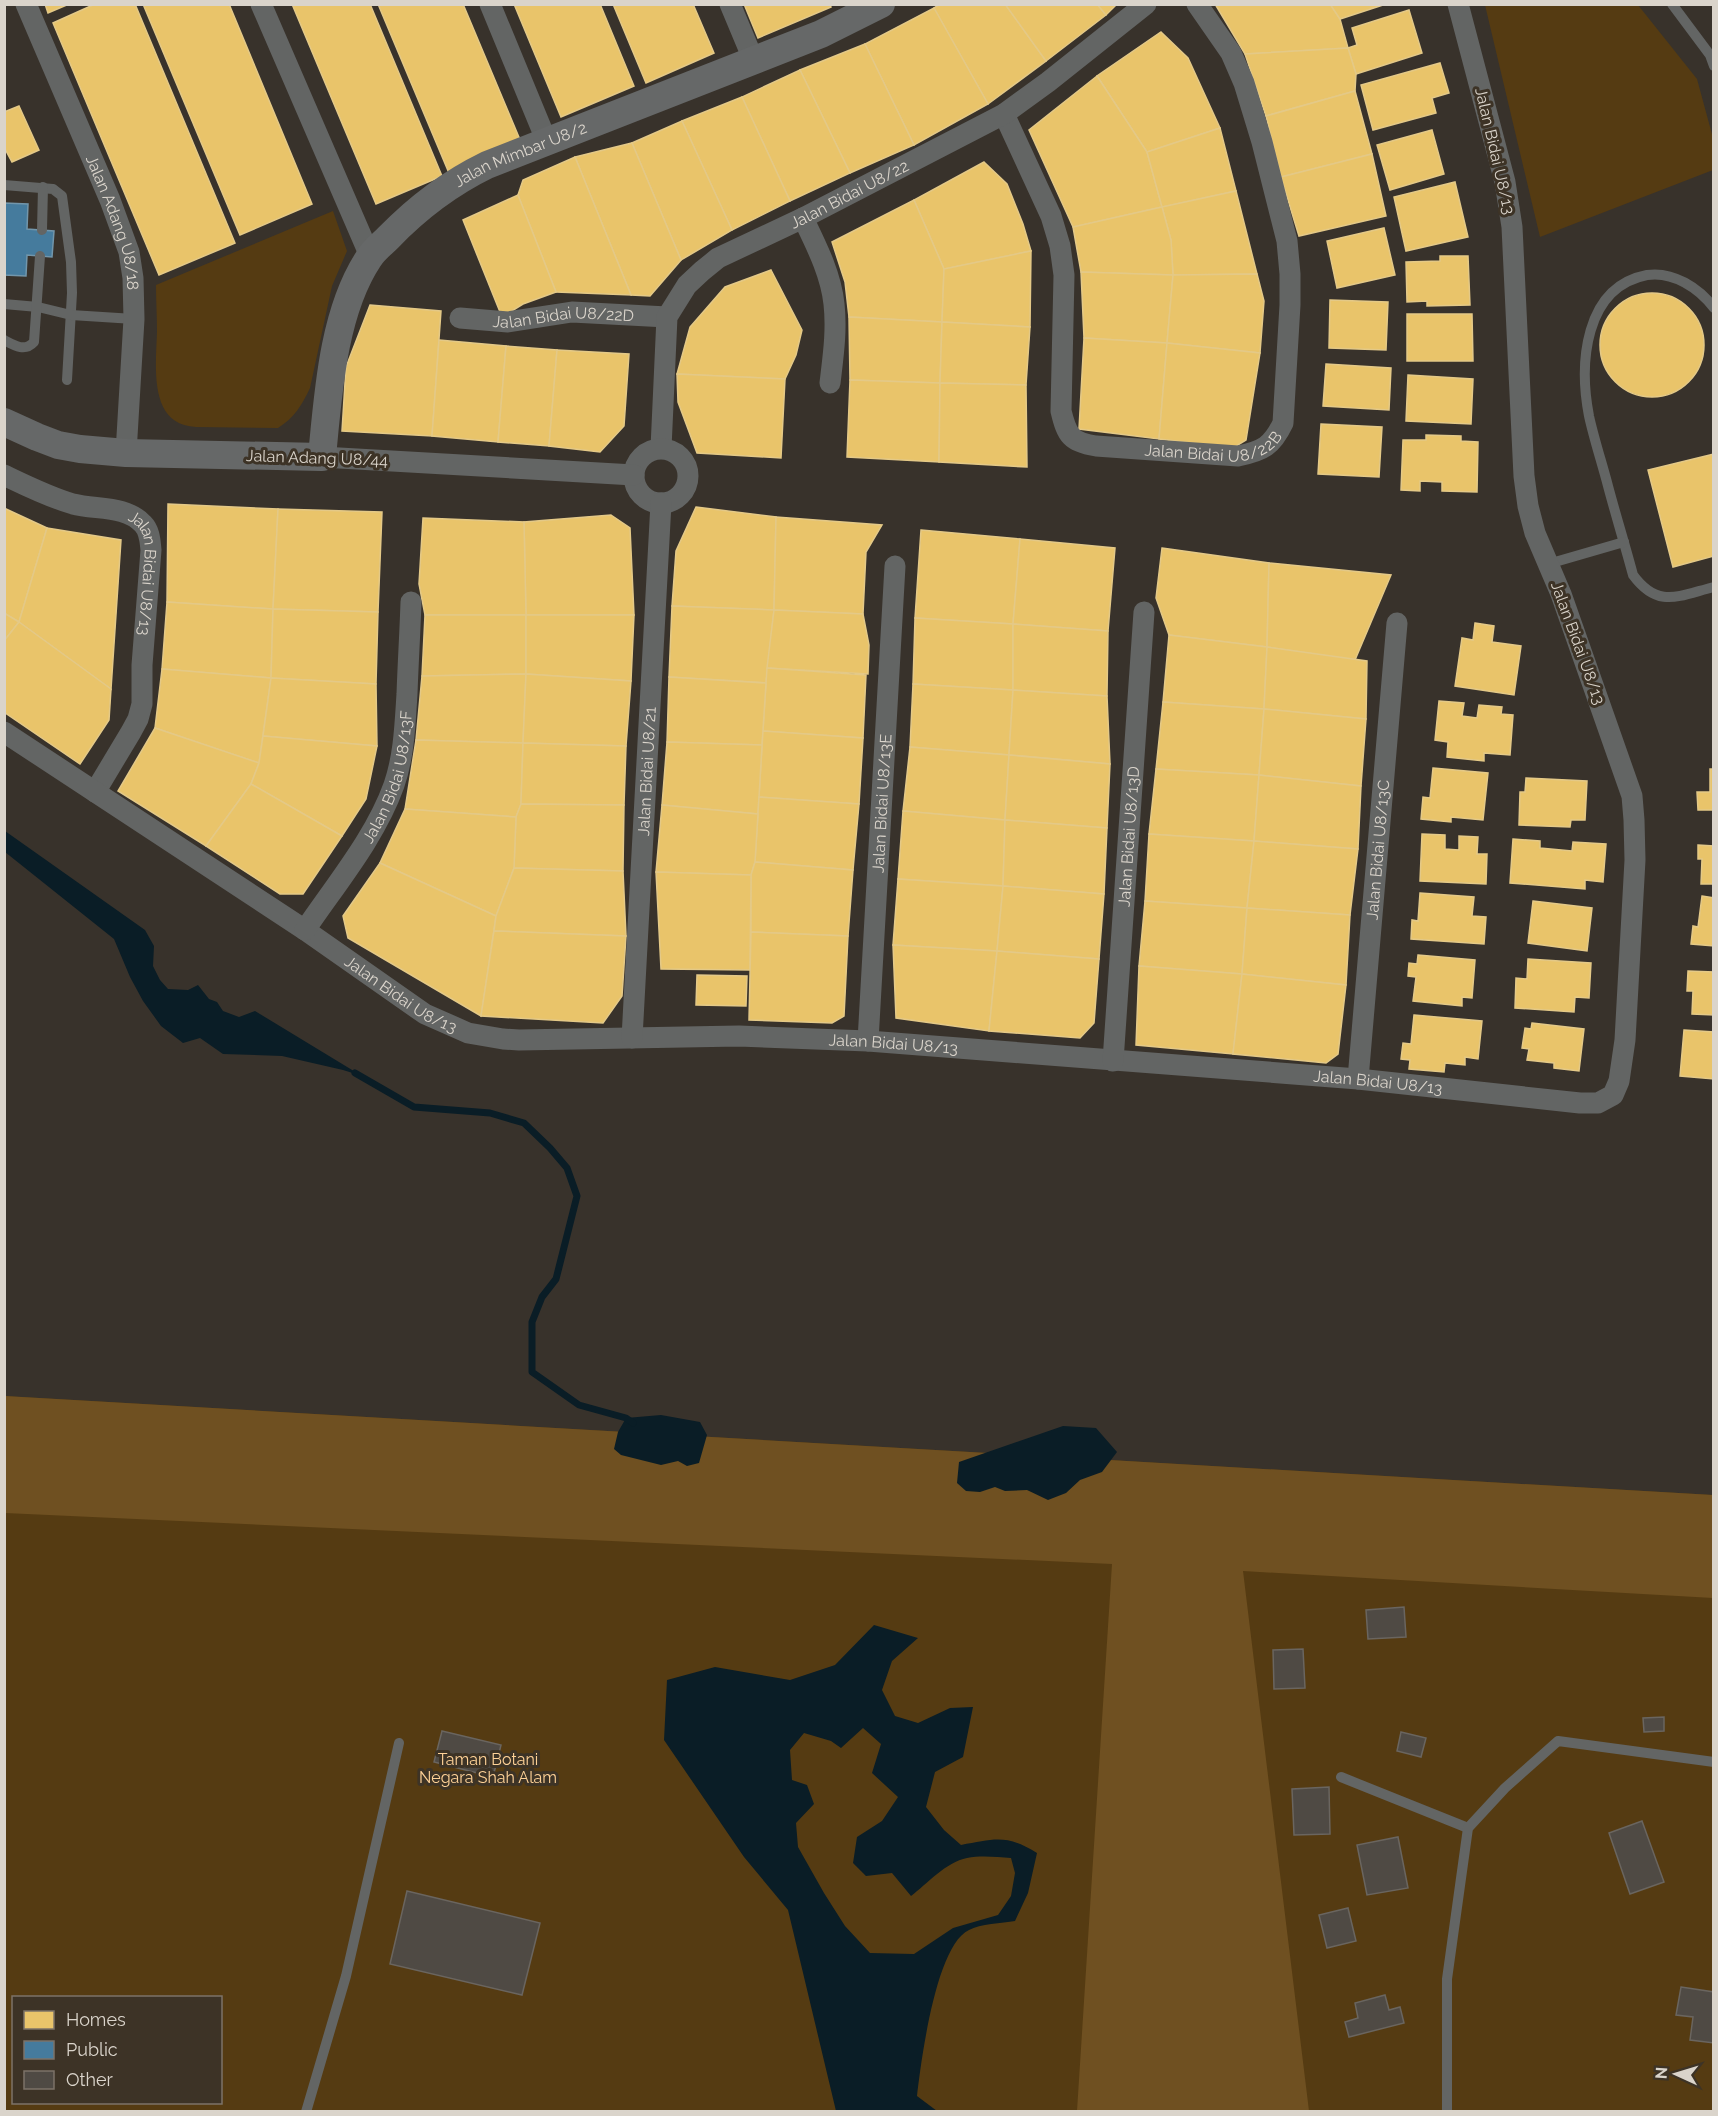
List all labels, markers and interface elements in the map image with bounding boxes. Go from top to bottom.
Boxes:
street label: Jalan Bidai U8/13 [1471,86,1519,216]
street label: Jalan Mimbar U8/2 [450,117,589,191]
street label: Jalan Adang U8/18 [82,152,143,290]
street label: Jalan Bidai U8/22 [787,156,912,232]
street label: Jalan Bidai U8/22D [492,302,635,332]
street label: Jalan Bidai U8/22B [1144,427,1286,466]
street label: Jalan Adang U8/44 [246,446,389,470]
street label: Jalan Bidai U8/13 [125,506,161,636]
street label: Jalan Bidai U8/13 [1547,579,1609,707]
street label: Jalan Bidai U8/21 [633,706,659,836]
street label: Jalan Bidai U8/13F [358,710,415,846]
street label: Jalan Bidai U8/13E [868,733,895,873]
street label: Jalan Bidai U8/13D [1114,766,1143,908]
street label: Jalan Bidai U8/13C [1362,779,1393,921]
street label: Jalan Bidai U8/13 [341,951,460,1036]
street label: Jalan Bidai U8/13 [828,1030,959,1057]
street label: Jalan Bidai U8/13 [1313,1066,1443,1098]
park label: Taman Botani Negara Shah Alam [419,1750,557,1787]
legend [12,1996,222,2104]
text: Homes [66,2009,126,2030]
text: Public [66,2039,118,2060]
north arrow [1646,2044,1706,2104]
text: N [1652,2066,1671,2080]
text: Other [66,2069,114,2090]

